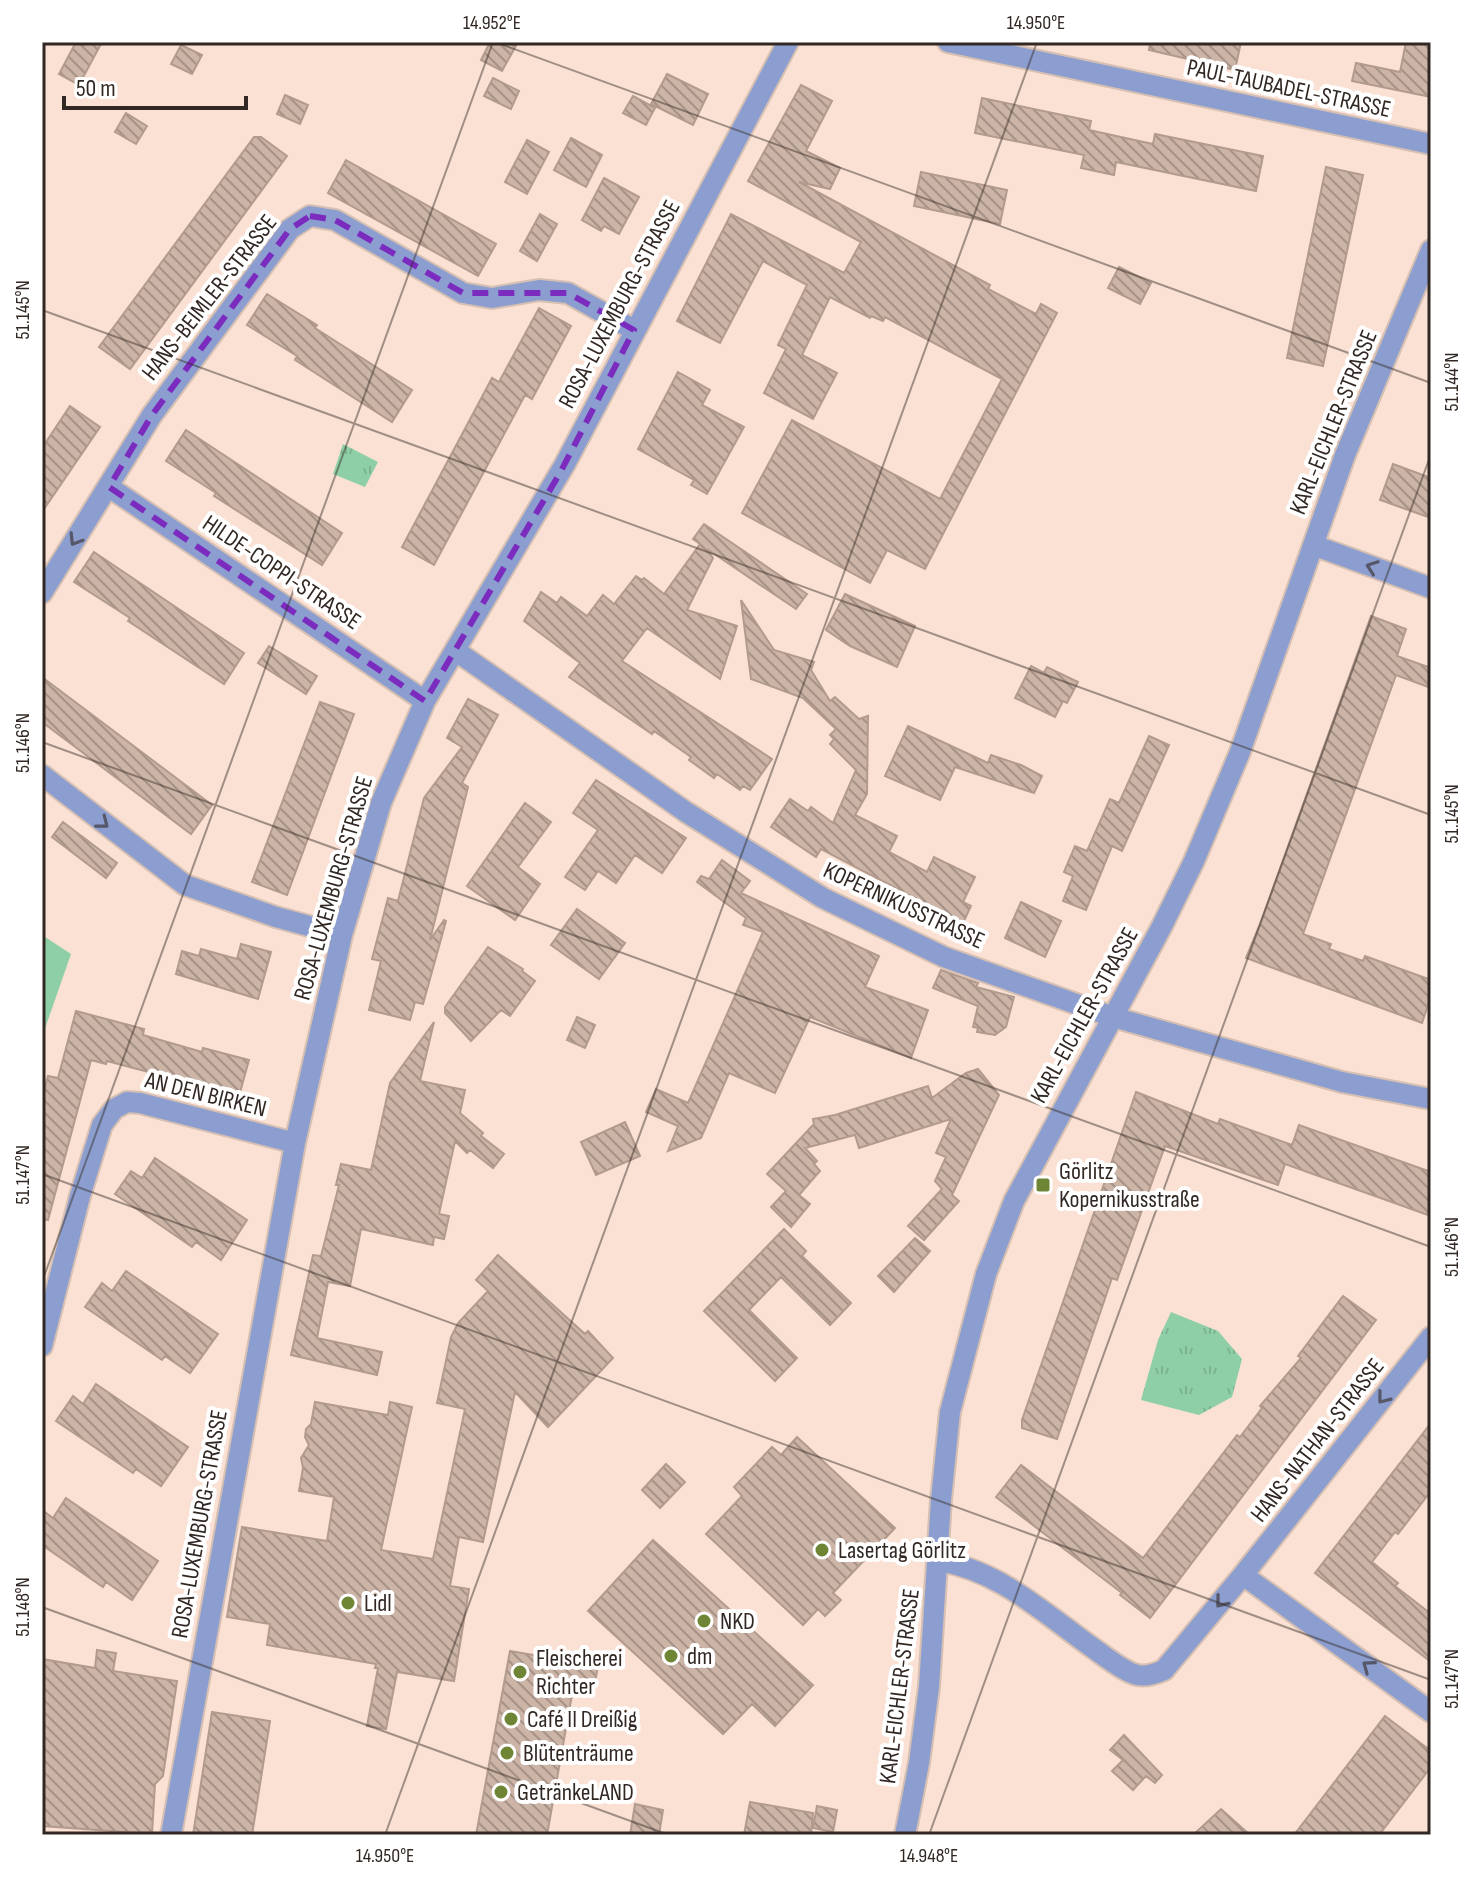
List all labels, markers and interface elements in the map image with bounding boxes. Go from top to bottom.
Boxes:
text: 14.952°E [463,11,521,35]
text: 14.950°E [1007,11,1065,35]
street label: PAUL-TAUBADEL-STRASSE [1184,53,1393,124]
scale bar [64,60,246,110]
text: 50 m [76,74,116,103]
street label: ROSA-LUXEMBURG-STRASSE [552,195,687,413]
street label: HANS-BEIMLER-STRASSE [136,209,283,386]
text: 51.145°N [11,280,35,340]
street label: KARL-EICHLER-STRASSE [1283,326,1384,519]
text: 51.144°N [1440,353,1464,411]
street label: HILDE-COPPI-STRASSE [197,509,366,636]
one-way arrow [70,531,85,545]
one-way arrow [1366,560,1380,577]
text: 51.146°N [11,713,35,773]
street label: ROSA-LUXEMBURG-STRASSE [288,773,379,1003]
text: 51.145°N [1440,784,1464,844]
one-way arrow [94,814,109,828]
street label: KOPERNIKUSSTRASSE [819,855,989,955]
street label: KARL-EICHLER-STRASSE [1024,922,1145,1108]
street label: AN DEN BIRKEN [141,1065,269,1124]
text: 51.147°N [11,1145,35,1205]
place label: Görlitz Kopernikusstraße [1059,1157,1200,1214]
marker: Görlitz Kopernikusstraße [1034,1176,1052,1194]
text: 51.146°N [1440,1217,1464,1277]
street label: HANS-NATHAN-STRASSE [1244,1353,1390,1528]
one-way arrow [1378,1389,1392,1404]
street label: ROSA-LUXEMBURG-STRASSE [165,1408,234,1641]
place label: Lasertag Görlitz [838,1536,966,1565]
marker: Lasertag Görlitz [813,1541,831,1559]
text: 51.148°N [11,1577,35,1637]
street label: KARL-EICHLER-STRASSE [873,1587,926,1785]
place label: Lidl [364,1589,392,1618]
one-way arrow [1217,1593,1231,1608]
marker: Lidl [339,1594,357,1612]
place label: NKD [720,1607,755,1636]
marker: NKD [695,1612,713,1630]
place label: dm [687,1642,712,1671]
place label: Fleischerei Richter [536,1644,622,1701]
marker: dm [662,1647,680,1665]
text: 51.147°N [1440,1649,1464,1709]
one-way arrow [1362,1662,1377,1676]
marker: Fleischerei Richter [511,1663,529,1681]
place label: Café II Dreißig [527,1705,637,1734]
marker: Café II Dreißig [502,1710,520,1728]
place label: Blütenträume [523,1739,634,1768]
marker: Blütenträume [498,1744,516,1762]
place label: GetränkeLAND [517,1778,634,1807]
marker: GetränkeLAND [492,1783,510,1801]
text: 14.950°E [356,1844,414,1868]
text: 14.948°E [900,1844,958,1868]

